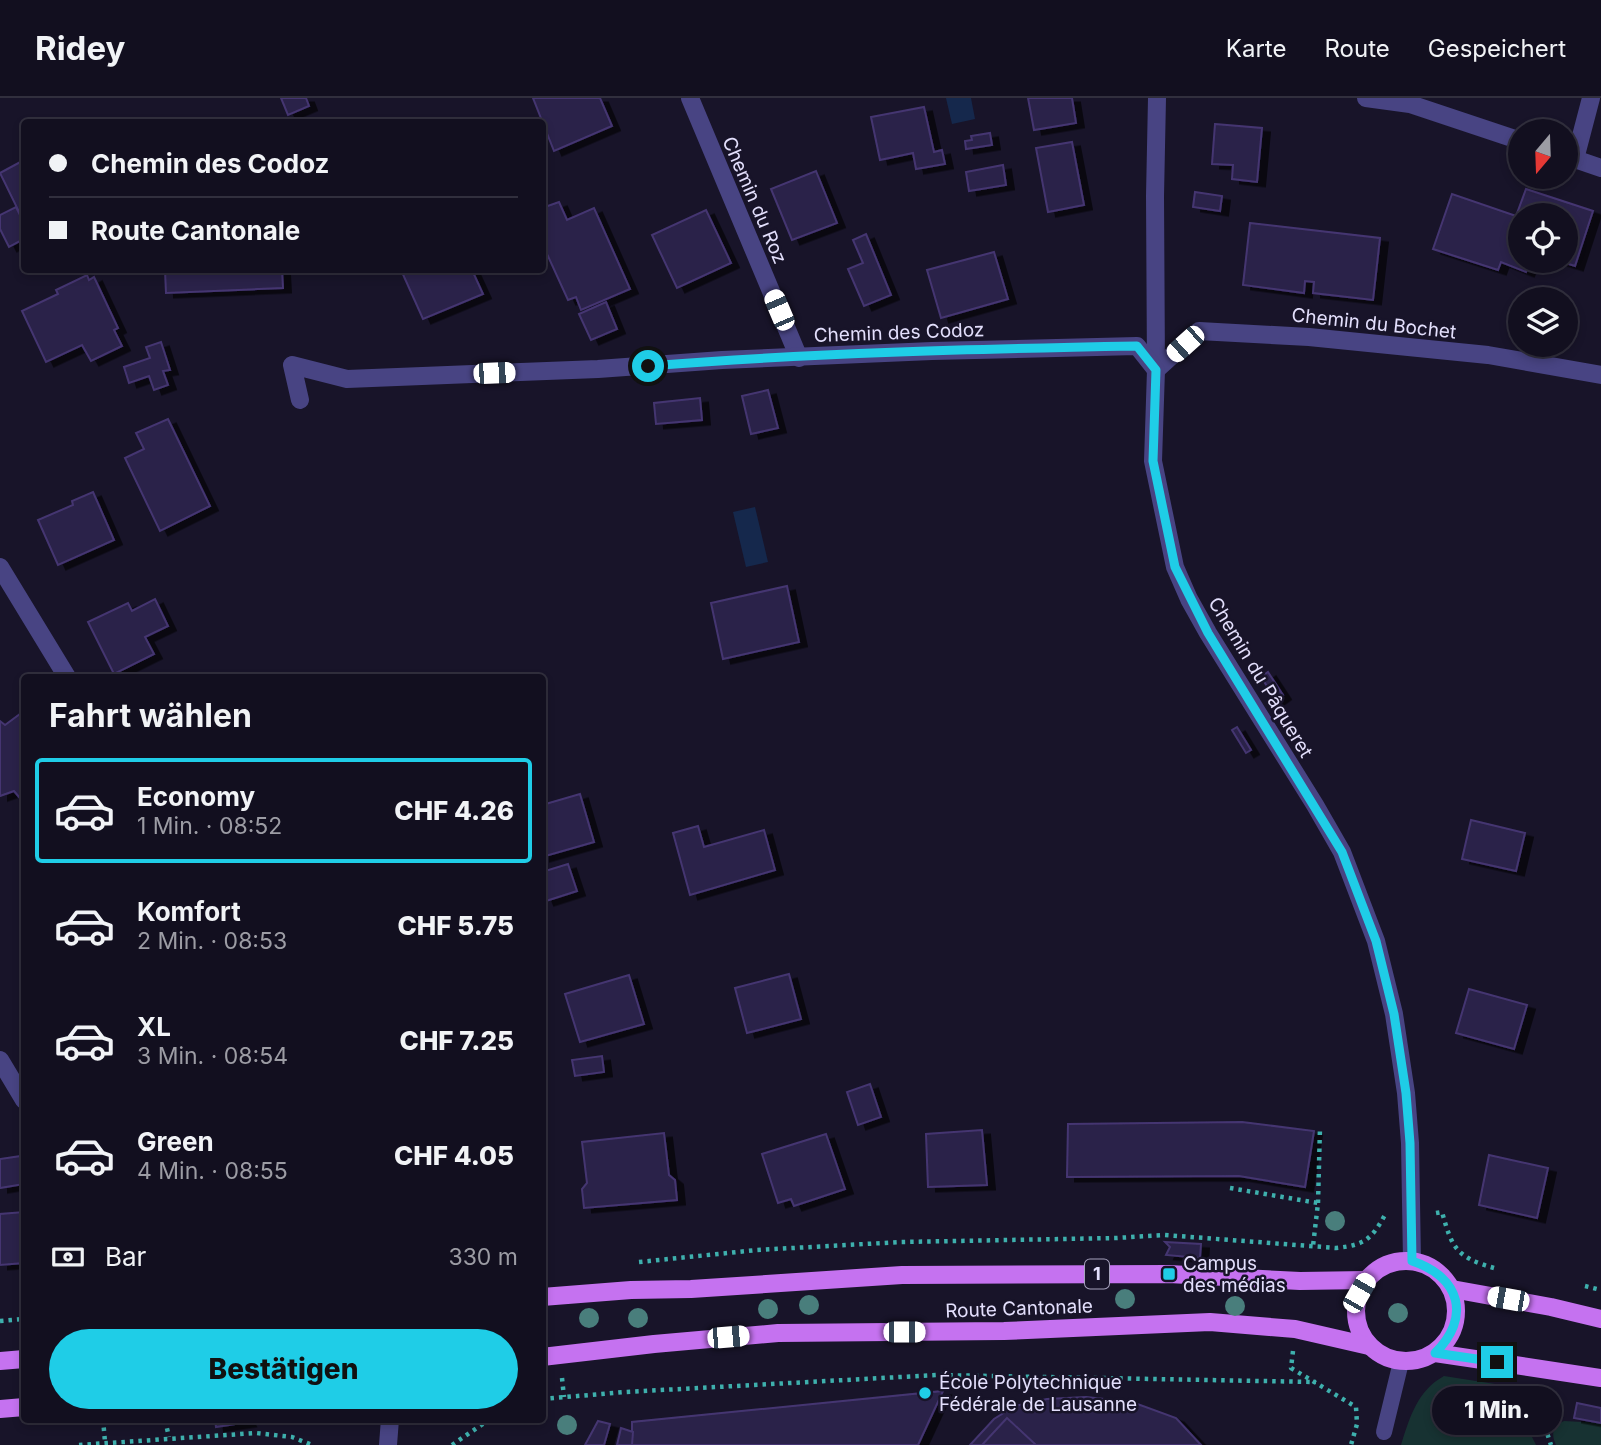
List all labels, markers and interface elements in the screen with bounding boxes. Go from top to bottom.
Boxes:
text: Ridey [35,28,125,68]
text: Karte [1226,34,1286,63]
text: Route [1324,34,1390,63]
text: Gespeichert [1428,34,1566,63]
north arrow [1508,119,1578,189]
map controls [1508,119,1578,357]
street label: Chemin du Roz [717,133,792,267]
text: Chemin des Codoz [91,148,330,179]
button: locate [1508,203,1578,273]
text: Route Cantonale [91,215,300,246]
car [762,287,797,333]
button: layers [1508,287,1578,357]
street label: Chemin du Bochet [1290,303,1457,344]
street label: Chemin des Codoz [813,318,985,347]
car [1163,322,1208,366]
route start [632,350,664,382]
car [473,362,516,384]
street label: Chemin du Pâqueret [1204,593,1318,762]
text: Fahrt wählen [49,696,252,735]
icon: car [53,779,116,842]
text: Economy [137,781,255,812]
text: CHF 4.26 [394,795,514,826]
text: 1 Min. · 08:52 [137,812,282,840]
icon: car [53,894,116,957]
text: Komfort [137,896,241,927]
text: CHF 5.75 [398,910,514,941]
text: 2 Min. · 08:53 [137,927,287,955]
icon: car [53,1009,116,1072]
text: XL [137,1011,171,1042]
text: CHF 7.25 [400,1025,514,1056]
text: 3 Min. · 08:54 [137,1042,288,1070]
icon: car [53,1124,116,1187]
text: Green [137,1126,214,1157]
text: CHF 4.05 [394,1140,514,1171]
text: 4 Min. · 08:55 [137,1157,288,1185]
icon: cash [49,1238,87,1276]
text: Bar [105,1241,146,1272]
text: 330 m [448,1243,518,1271]
place label: Campus des médias [1183,1252,1286,1297]
road number: 1 [1085,1260,1109,1288]
marker: Campus des médias [1161,1266,1177,1282]
car [1340,1270,1379,1316]
car [1486,1285,1531,1313]
street label: Route Cantonale [945,1294,1093,1323]
car [884,1322,926,1343]
car [707,1325,750,1349]
button: Bestätigen [49,1329,518,1409]
route end [1481,1346,1513,1378]
place label: École Polytechnique Fédérale de Lausanne [939,1370,1137,1416]
marker: École Polytechnique Fédérale de Lausanne [917,1385,933,1401]
callout: 1 Min. [1432,1386,1562,1436]
text: 1 Min. [1464,1396,1530,1424]

